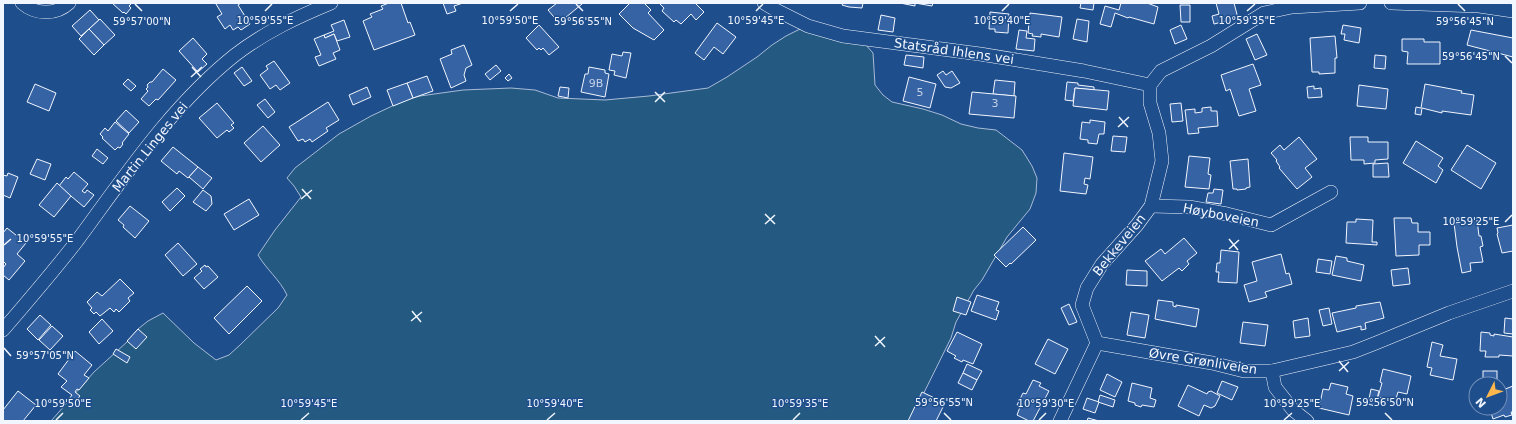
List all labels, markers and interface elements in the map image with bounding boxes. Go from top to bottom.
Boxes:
text: 10°59'55"E [237,15,293,26]
text: 10°59'50"E [482,15,538,26]
text: 10°59'45"E [728,15,784,26]
text: 10°59'40"E [974,15,1030,26]
text: 10°59'35"E [1219,15,1275,26]
text: 59°57'00"N [113,16,171,27]
text: 59°56'55"N [554,16,612,27]
text: 59°56'45"N [1436,16,1494,27]
street label: Statsråd Ihlens vei [893,35,1015,67]
text: 59°56'45"N [1442,51,1500,62]
house number: 9B [589,77,603,90]
house number: 5 [917,86,924,99]
house number: 3 [992,97,999,110]
street label: Martin Linges vei [109,99,191,195]
street label: Høyboveien [1182,200,1260,230]
street label: Bekkeveien [1090,211,1148,279]
text: 10°59'25"E [1443,216,1499,227]
text: 10°59'55"E [17,233,73,244]
street label: Øvre Grønliveien [1148,345,1258,377]
text: 59°57'05"N [16,350,74,361]
north arrow [1468,376,1508,416]
text: N [1473,395,1489,410]
text: 59°56'55"N [915,397,973,408]
text: 59°56'50"N [1356,397,1414,408]
text: 10°59'50"E [35,398,91,409]
text: 10°59'45"E [281,398,337,409]
text: 10°59'40"E [527,398,583,409]
text: 10°59'35"E [772,398,828,409]
text: 10°59'30"E [1018,398,1074,409]
text: 10°59'25"E [1264,398,1320,409]

